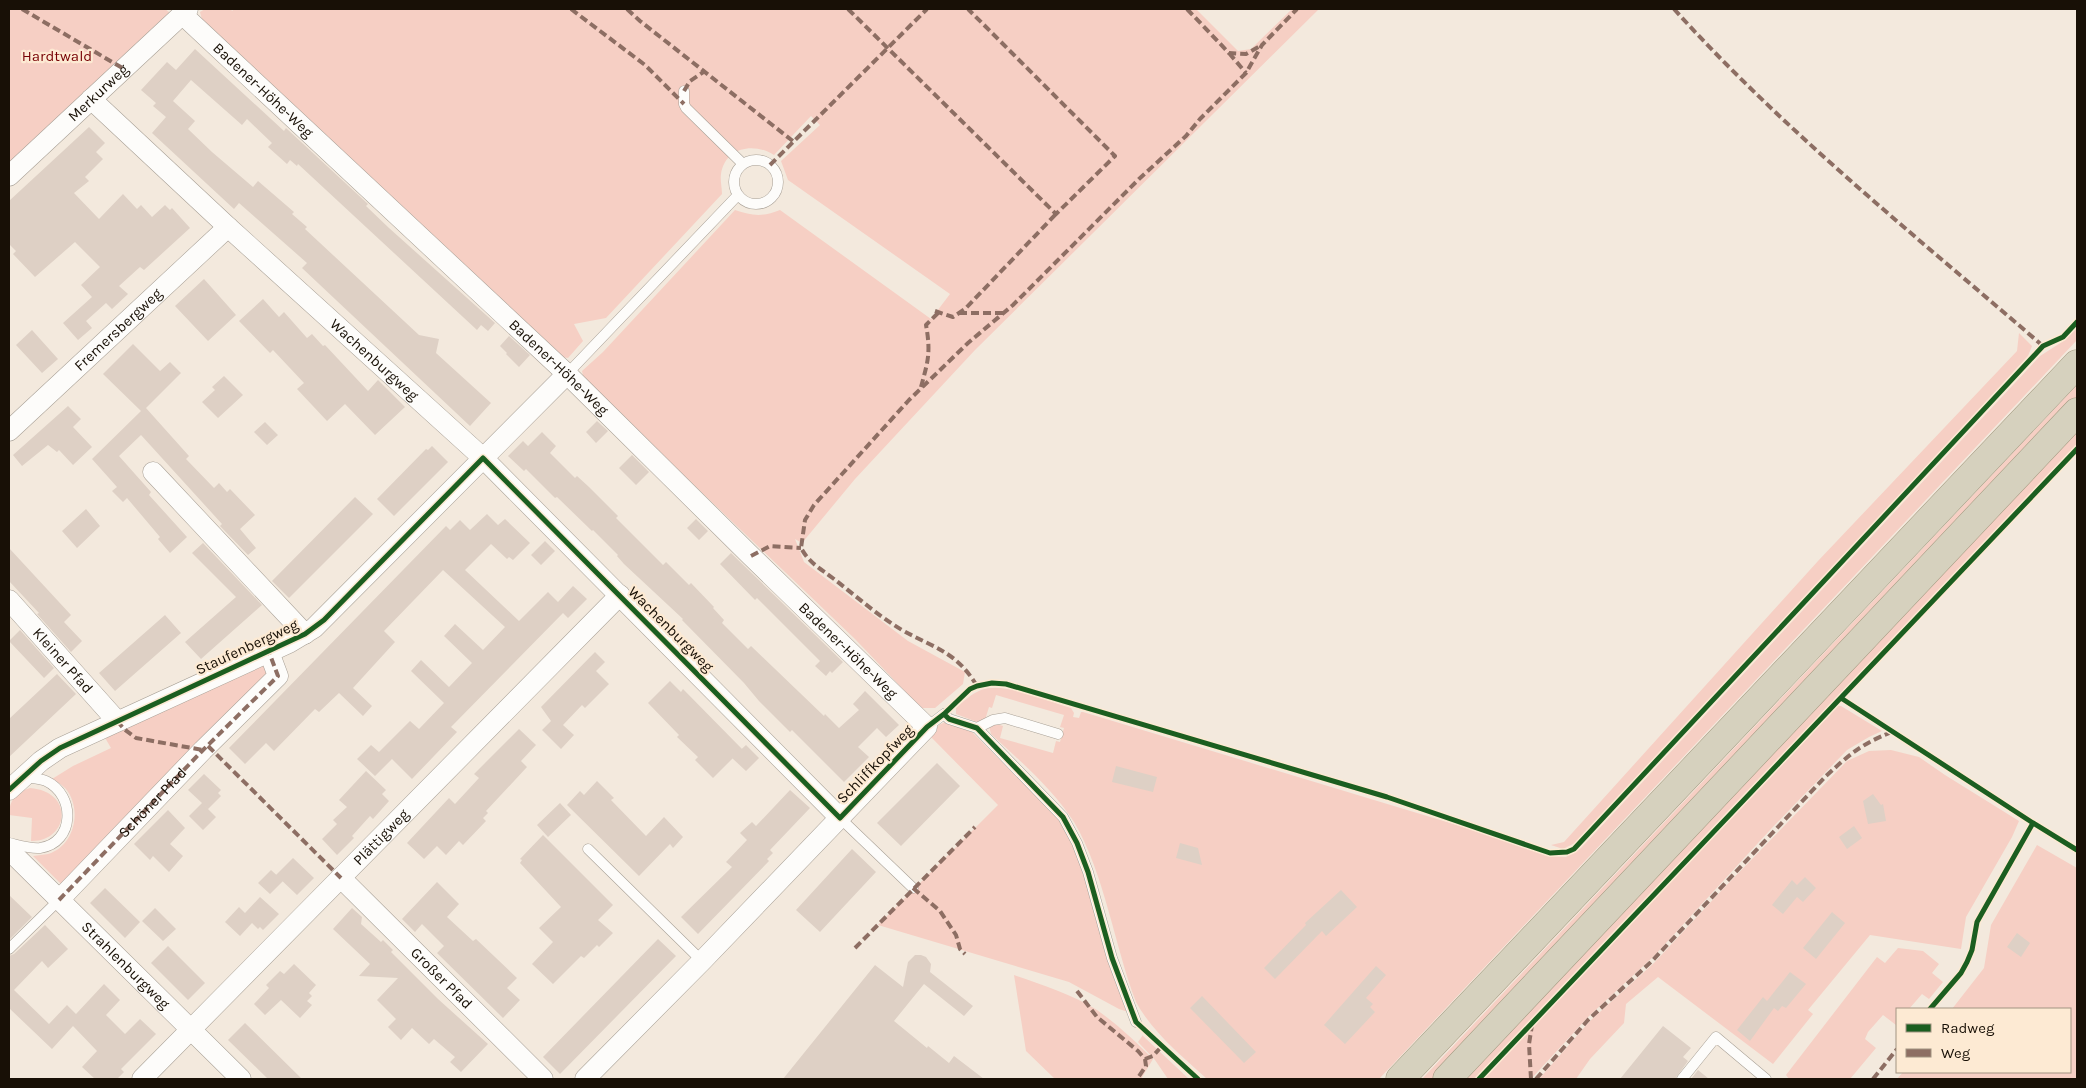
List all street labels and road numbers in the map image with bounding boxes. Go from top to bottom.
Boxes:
street label: Badener-Höhe-Weg [209,39,318,142]
street label: Merkurweg [64,60,132,125]
street label: Fremersbergweg [70,284,166,375]
street label: Wachenburgweg [326,315,423,405]
street label: Badener-Höhe-Weg [505,315,613,419]
street label: Wachenburgweg [625,583,718,676]
street label: Badener-Höhe-Weg [795,598,902,703]
street label: Staufenbergweg [193,615,302,679]
street label: Kleiner Pfad [29,624,97,697]
street label: Schliffkopfweg [833,721,917,807]
street label: Schöner Pfad [115,764,190,841]
street label: Plättigweg [349,805,413,869]
street label: Strahlenburgweg [78,918,174,1013]
street label: Großer Pfad [407,944,476,1013]

